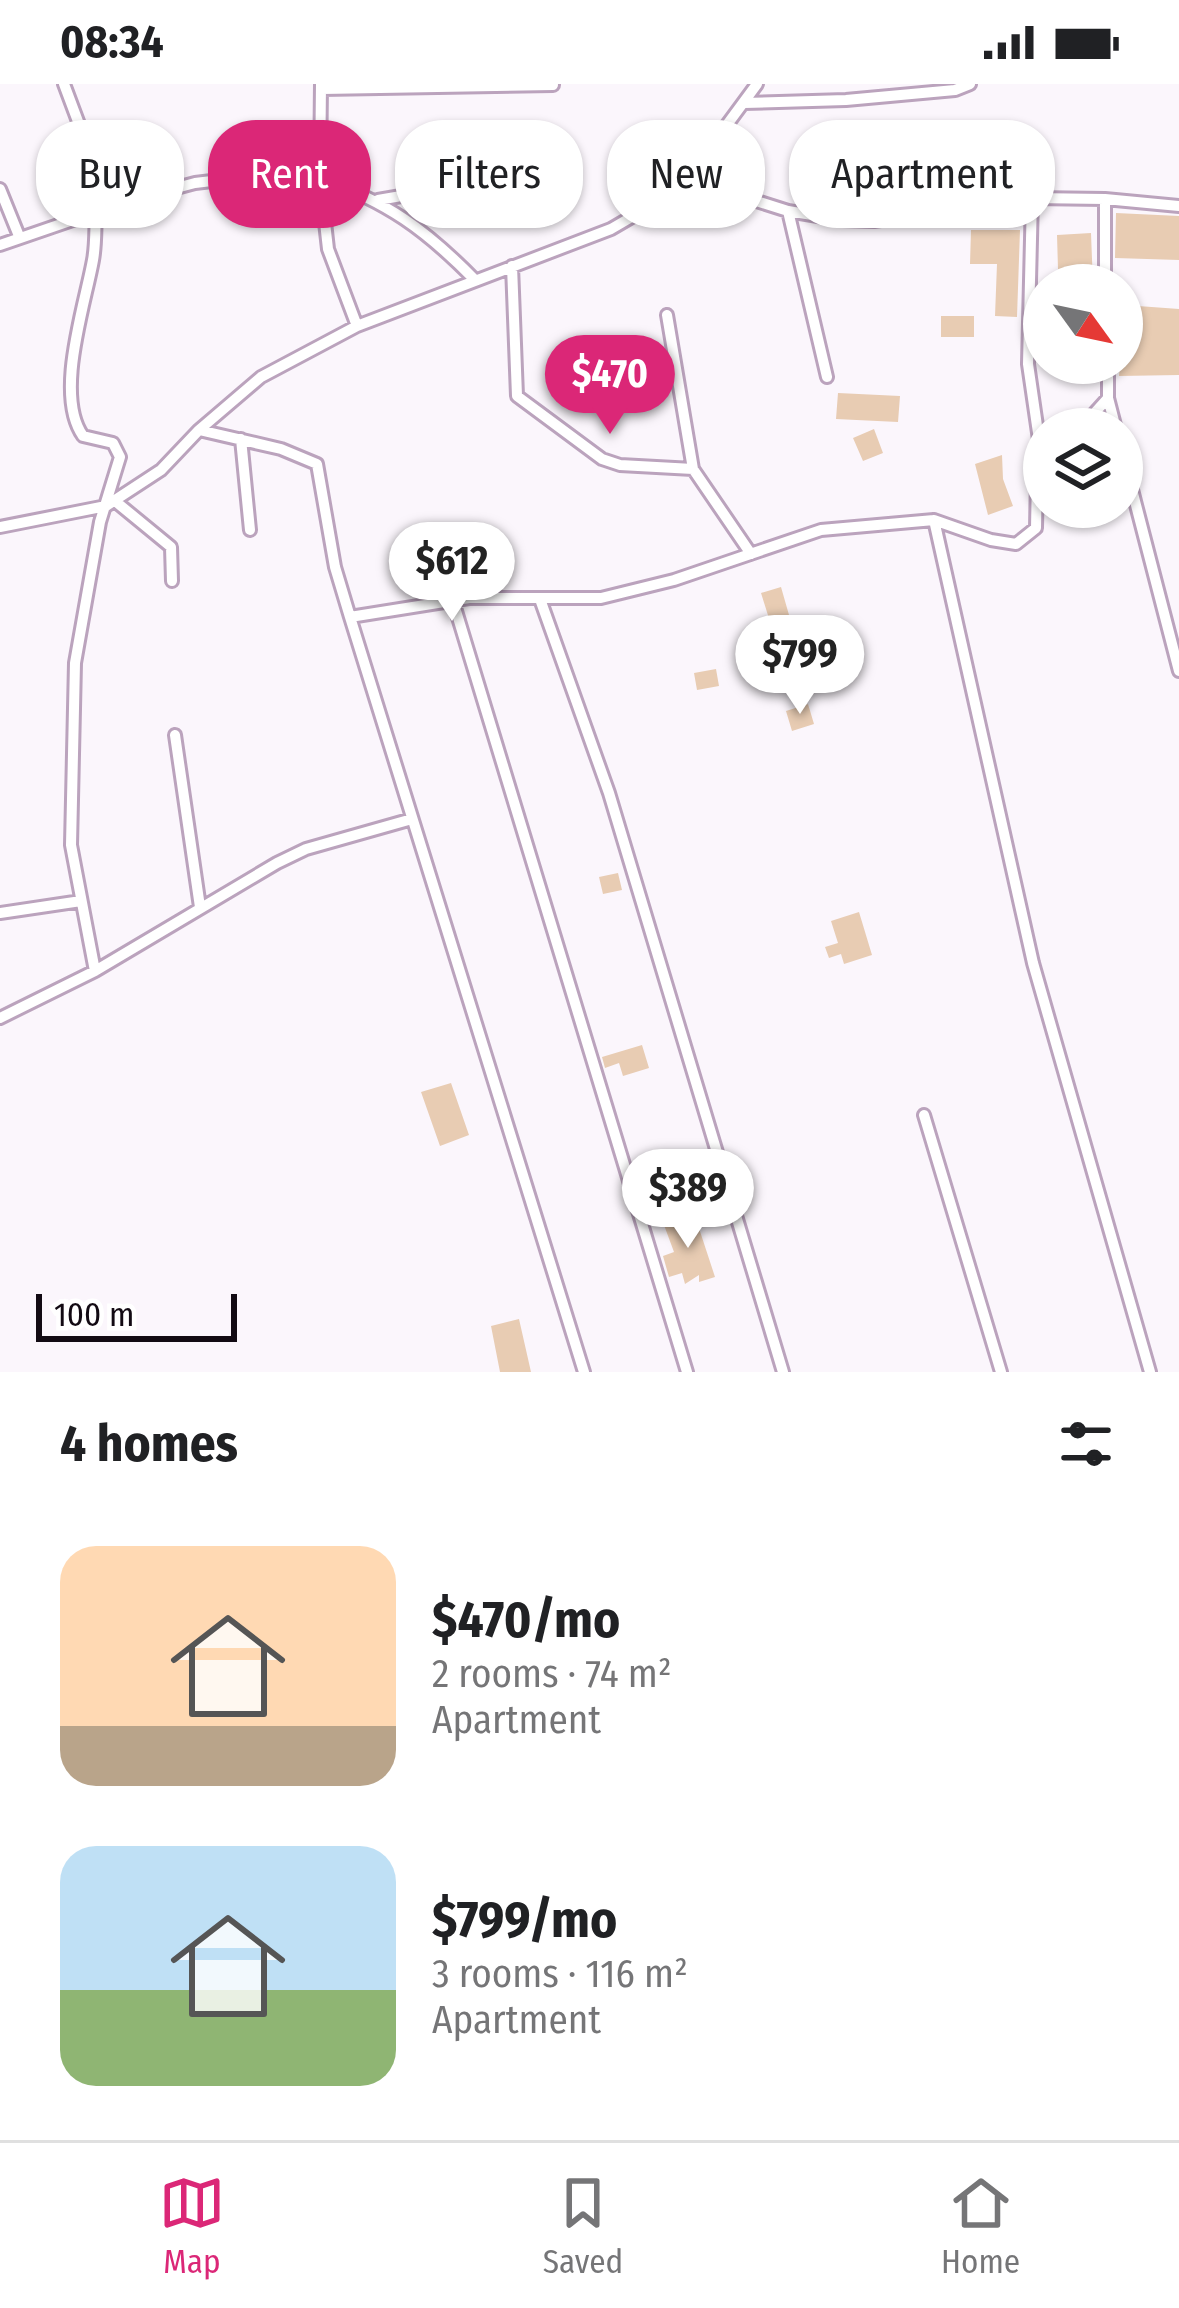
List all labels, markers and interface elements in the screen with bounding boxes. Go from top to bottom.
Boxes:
text: 08:34 [60,15,164,69]
chip: Buy [36,120,184,228]
chip: Rent [208,120,371,228]
chip: Filters [395,120,583,228]
chip: New [607,120,765,228]
chip: Apartment [789,120,1055,228]
north arrow [1023,264,1143,384]
map controls [1023,264,1143,528]
pin: $470 [539,335,681,437]
text: $470 [572,351,648,397]
button: layers [1023,408,1143,528]
pin: $612 [381,522,523,624]
text: $612 [416,538,488,584]
pin: $799 [729,615,871,717]
text: $799 [762,631,838,677]
pin: $389 [617,1149,759,1251]
text: $389 [649,1165,727,1211]
scale bar [36,1288,237,1341]
text: 100 m [54,1295,134,1335]
icon: filters [1053,1411,1119,1477]
text: 4 homes [60,1413,238,1475]
text: $470/mo [432,1589,620,1651]
icon: home [156,1594,300,1738]
text: 2 rooms · 74 m² [432,1651,672,1697]
text: Apartment [432,1697,601,1743]
text: $799/mo [432,1889,617,1951]
icon: home [156,1894,300,2038]
text: 3 rooms · 116 m² [432,1951,688,1997]
text: Apartment [432,1997,601,2043]
tab: Map [159,2170,225,2282]
tab: Saved [543,2170,623,2282]
tab: Home [941,2170,1020,2282]

